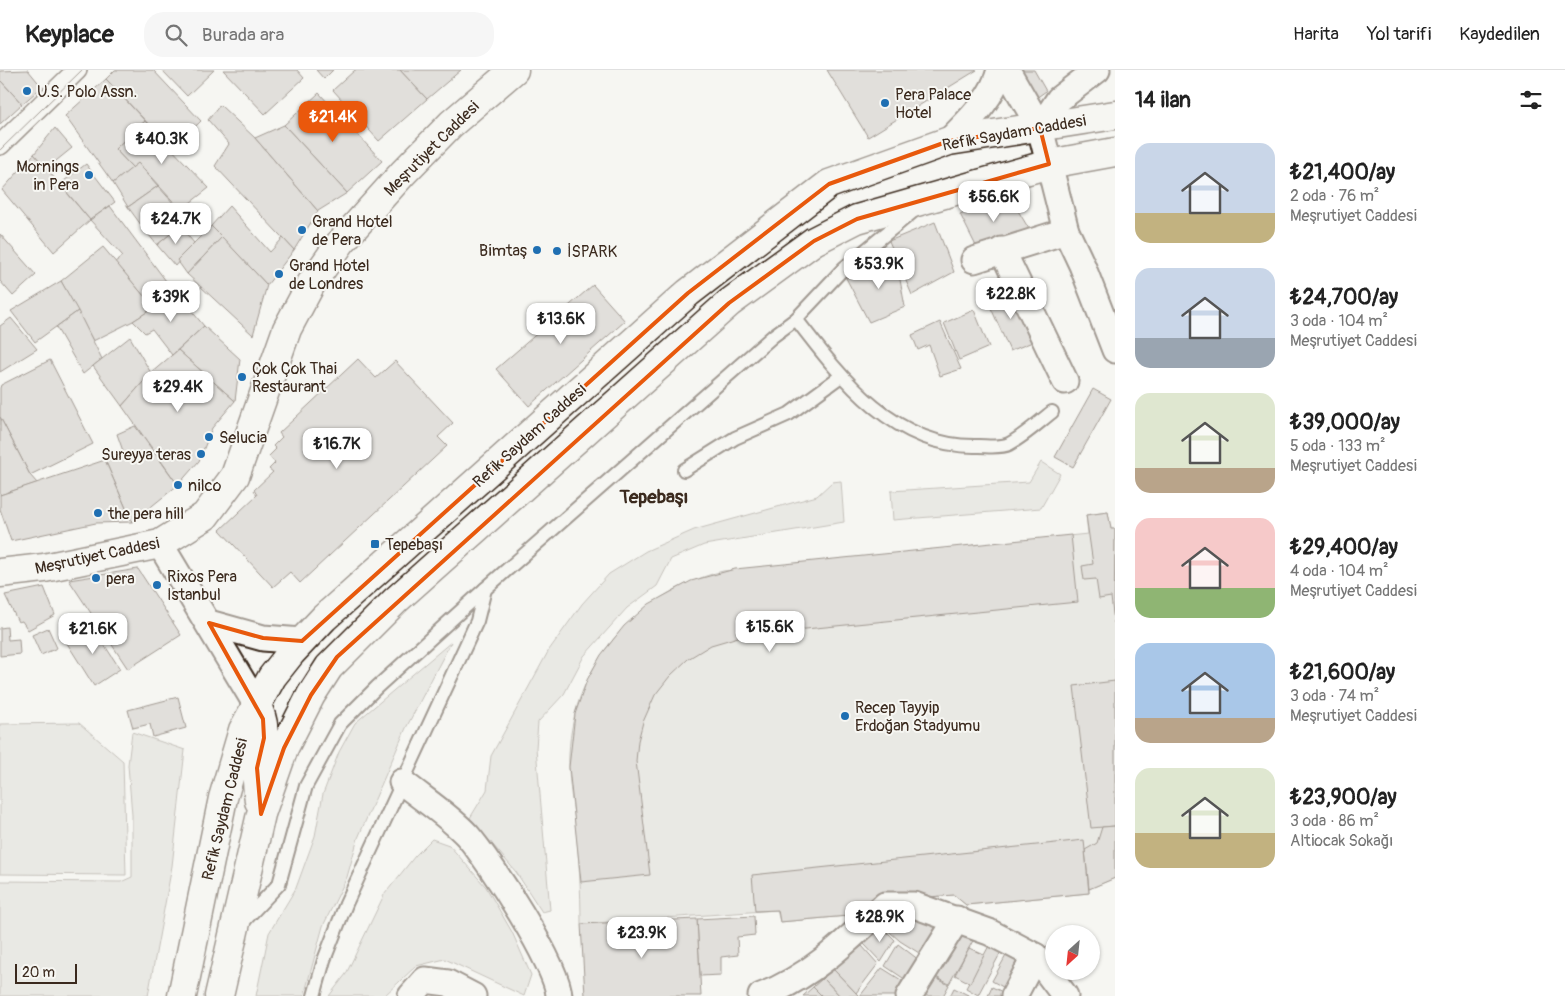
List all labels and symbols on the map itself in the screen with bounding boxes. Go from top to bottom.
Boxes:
place label: U.S. Polo Assn. [37,82,137,102]
marker: U.S. Polo Assn. [21,85,33,97]
place label: Pera Palace Hotel [895,85,971,123]
street label: Meşrutiyet Caddesi [380,97,484,201]
marker: Pera Palace Hotel [879,97,891,109]
pin: ₺21.4K [292,100,374,143]
street label: Refik Saydam Caddesi [941,110,1088,155]
pin: ₺40.3K [121,122,203,165]
place label: Mornings in Pera [16,157,79,195]
marker: Mornings in Pera [83,169,95,181]
pin: ₺56.6K [953,180,1035,223]
pin: ₺24.7K [135,202,217,245]
place label: Grand Hotel de Pera [312,212,393,250]
marker: Grand Hotel de Pera [296,224,308,236]
place label: Bimtaş [479,241,527,261]
place label: İSPARK [567,242,618,262]
marker: Bimtaş [531,244,543,256]
marker: İSPARK [551,245,563,257]
pin: ₺53.9K [838,248,920,290]
place label: Grand Hotel de Londres [289,256,370,294]
marker: Grand Hotel de Londres [273,268,285,280]
pin: ₺22.8K [970,278,1052,320]
pin: ₺39K [141,280,201,323]
pin: ₺13.6K [520,302,602,345]
place label: Çok Çok Thai Restaurant [252,359,337,397]
pin: ₺29.4K [137,370,219,413]
marker: Çok Çok Thai Restaurant [236,371,248,383]
street label: Refik Saydam Caddesi [469,379,591,492]
place label: Selucia [219,428,267,448]
pin: ₺16.7K [296,428,378,470]
marker: Selucia [203,431,215,443]
place label: Sureyya teras [101,445,191,465]
marker: Sureyya teras [195,448,207,460]
place label: nilco [188,476,222,496]
marker: nilco [172,479,184,491]
district label: Tepebaşı [619,485,688,509]
place label: the pera hill [107,504,184,524]
marker: the pera hill [92,507,104,519]
street label: Meşrutiyet Caddesi [33,533,162,579]
place label: Tepebaşı [385,535,443,555]
marker: Tepebaşı [369,538,381,550]
place label: Rixos Pera Istanbul [167,567,237,605]
place label: pera [106,569,135,589]
marker: pera [90,572,102,584]
marker: Rixos Pera Istanbul [151,579,163,591]
pin: ₺15.6K [729,610,811,653]
pin: ₺21.6K [52,612,134,655]
place label: Recep Tayyip Erdoğan Stadyumu [855,698,980,736]
marker: Recep Tayyip Erdoğan Stadyumu [839,710,851,722]
street label: Refik Saydam Caddesi [198,736,252,882]
pin: ₺28.9K [839,900,921,943]
pin: ₺23.9K [601,916,683,959]
north arrow [1045,925,1100,980]
scale bar [15,961,78,984]

